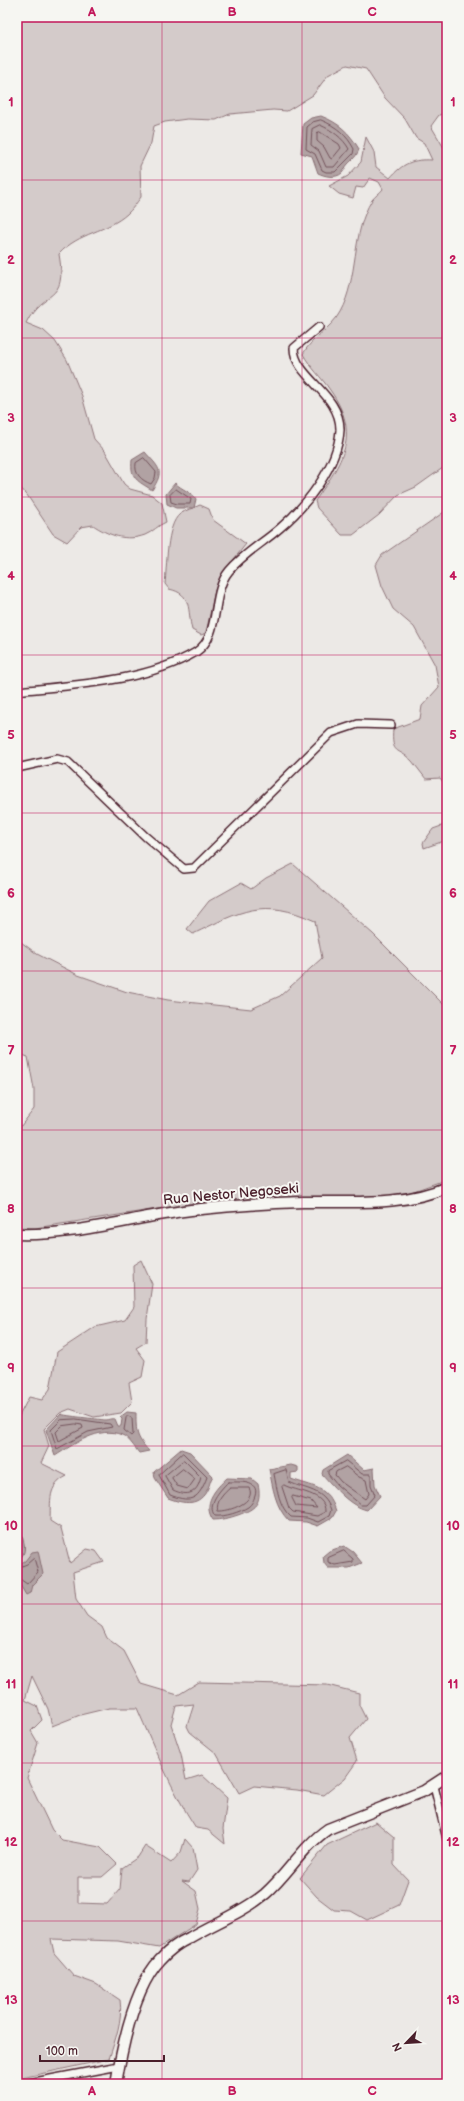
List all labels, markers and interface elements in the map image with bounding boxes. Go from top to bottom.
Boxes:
text: A [87,4,96,20]
text: B [227,4,237,20]
text: C [367,4,377,20]
text: 1 [8,94,14,110]
text: 1 [450,94,456,110]
text: 2 [7,252,15,268]
text: 2 [449,252,457,268]
text: 3 [7,410,15,426]
text: 3 [449,410,457,426]
text: 4 [7,568,15,584]
text: 4 [449,568,457,584]
text: 5 [7,727,15,743]
text: 5 [449,727,457,743]
text: 6 [7,885,15,901]
text: 6 [449,885,457,901]
text: 7 [7,1043,15,1059]
text: 7 [449,1043,457,1059]
street label: Rua Nestor Negoseki [162,1180,300,1208]
text: 8 [7,1201,15,1217]
text: 8 [449,1201,457,1217]
text: 9 [7,1360,15,1376]
text: 9 [449,1360,457,1376]
text: 10 [4,1518,18,1534]
text: 10 [446,1518,460,1534]
text: 11 [6,1676,16,1692]
text: 11 [448,1676,458,1692]
text: 12 [4,1834,18,1850]
text: 12 [446,1834,460,1850]
text: 13 [4,1992,18,2008]
text: 13 [446,1992,460,2008]
north arrow [386,2023,426,2063]
scale bar [40,2037,164,2063]
text: N [390,2041,405,2054]
text: 100 m [46,2044,78,2059]
text: A [87,2083,96,2099]
text: B [227,2083,237,2099]
text: C [367,2083,377,2099]

